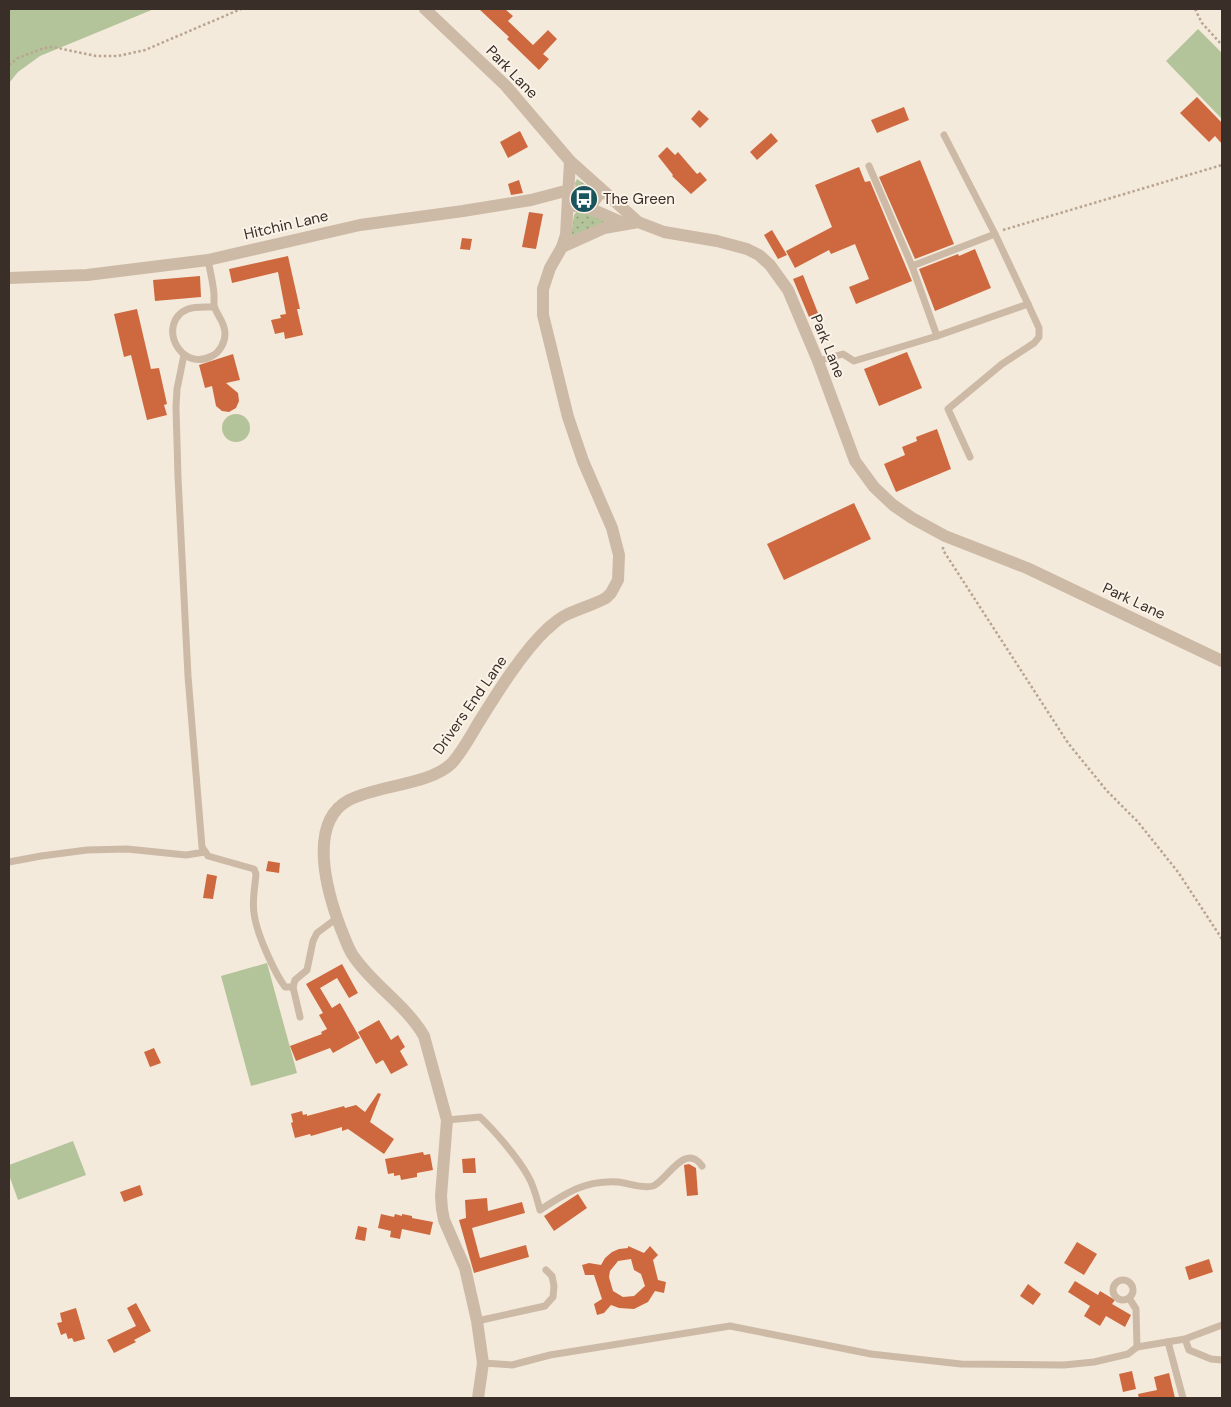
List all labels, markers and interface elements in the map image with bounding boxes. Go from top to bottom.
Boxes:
street label: Park Lane [482,41,542,103]
bus stop icon: The Green [569,184,599,214]
place label: The Green [603,189,675,209]
street label: Hitchin Lane [242,206,330,244]
street label: Park Lane [806,311,850,381]
street label: Park Lane [1099,578,1169,624]
street label: Drivers End Lane [428,652,512,758]

